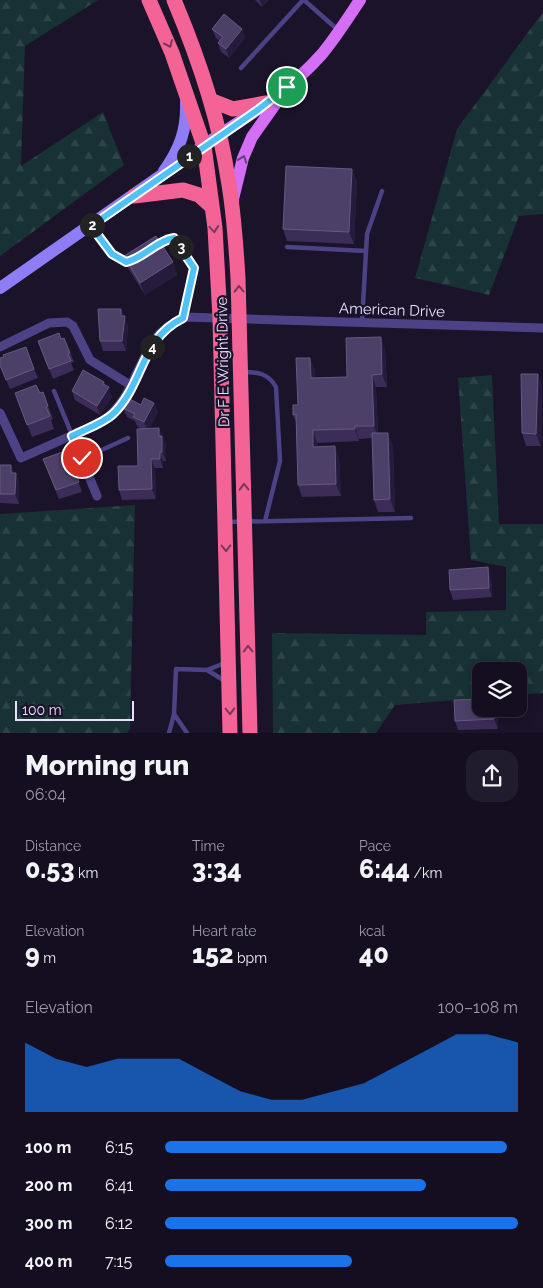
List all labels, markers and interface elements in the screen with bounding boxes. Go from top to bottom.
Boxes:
one-way arrow [162,39,173,48]
pin [266,66,308,108]
icon: arrive [273,73,301,101]
pin: 1 [176,144,202,168]
text: 1 [186,148,193,164]
one-way arrow [237,155,247,164]
pin: 2 [80,212,104,238]
text: 2 [89,217,96,233]
one-way arrow [209,225,220,233]
pin: 3 [168,234,194,260]
text: 3 [178,239,185,255]
one-way arrow [233,285,244,293]
street label: Dr F E Wright Drive [213,296,233,427]
street label: American Drive [339,299,445,321]
pin: 4 [140,334,164,360]
text: 4 [149,339,157,355]
pin [61,437,103,479]
icon: check [68,444,96,472]
one-way arrow [238,483,249,491]
one-way arrow [221,545,231,553]
one-way arrow [243,645,253,653]
map controls [472,662,527,717]
button: layers [472,662,527,717]
scale bar [15,698,134,721]
text: 100 m [22,702,62,718]
one-way arrow [225,708,235,715]
text: Morning run [25,749,189,782]
button: share [466,750,518,802]
text: 06:04 [25,785,66,804]
text: Distance [25,838,81,854]
text: Time [192,838,225,854]
text: Pace [359,838,391,854]
text: 0.53 [25,854,75,884]
text: 3:34 [192,854,242,884]
text: 6:44 [359,854,410,884]
text: km [75,865,98,881]
text: /km [410,865,442,881]
text: Elevation [25,923,84,939]
text: Heart rate [192,923,256,939]
text: kcal [359,923,385,939]
text: 9 [25,939,40,969]
text: 152 [192,939,233,969]
text: 40 [359,939,389,969]
text: m [40,950,56,966]
text: bpm [233,950,267,966]
text: Elevation [25,998,93,1017]
text: 100–108 m [438,998,518,1017]
text: 100 m [25,1138,71,1157]
text: 6:15 [105,1138,133,1157]
text: 200 m [25,1176,72,1195]
text: 6:41 [105,1176,133,1195]
text: 300 m [25,1214,72,1233]
text: 6:12 [105,1214,133,1233]
text: 400 m [25,1252,73,1271]
text: 7:15 [105,1252,132,1271]

